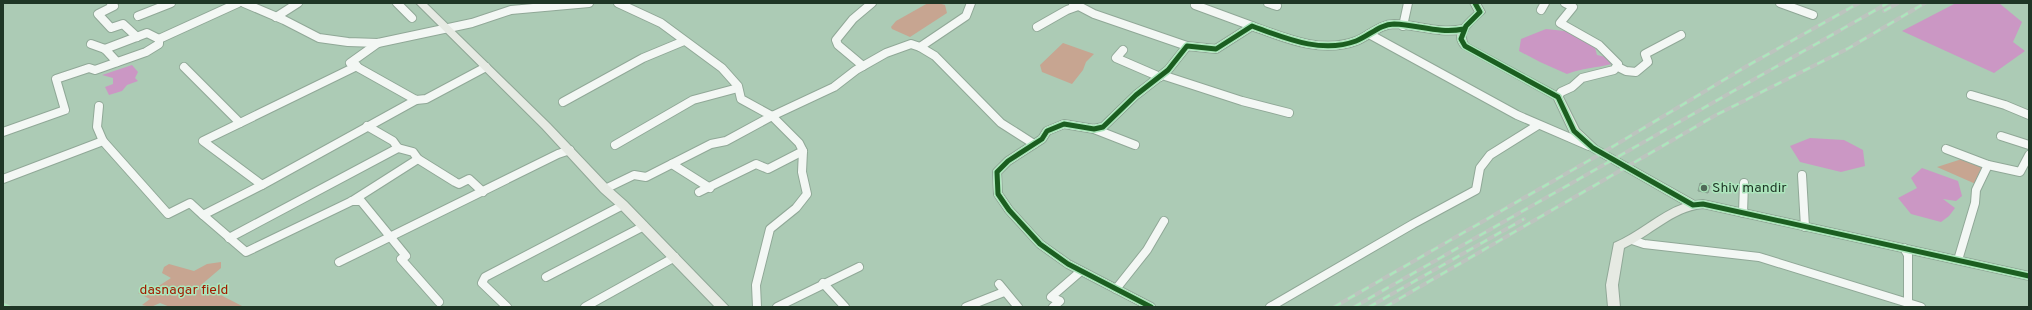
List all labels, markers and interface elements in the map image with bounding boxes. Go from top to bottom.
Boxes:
place label: Shiv mandir [1712,180,1787,197]
marker: Shiv mandir [1699,183,1709,193]
park label: dasnagar field [140,282,228,299]

